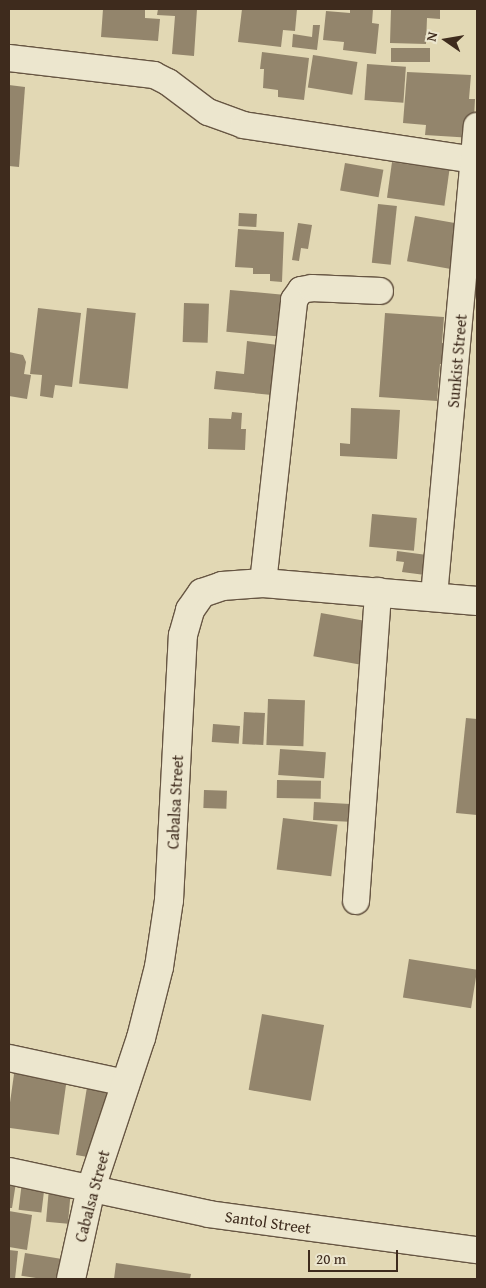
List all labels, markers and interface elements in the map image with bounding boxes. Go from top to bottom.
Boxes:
north arrow [421,15,471,65]
text: N [421,30,442,43]
street label: Sunkist Street [443,313,471,409]
street label: Cabalsa Street [163,754,187,850]
street label: Cabalsa Street [70,1148,114,1244]
street label: Santol Street [224,1206,312,1238]
scale bar [311,1240,401,1272]
text: 20 m [316,1248,346,1269]

